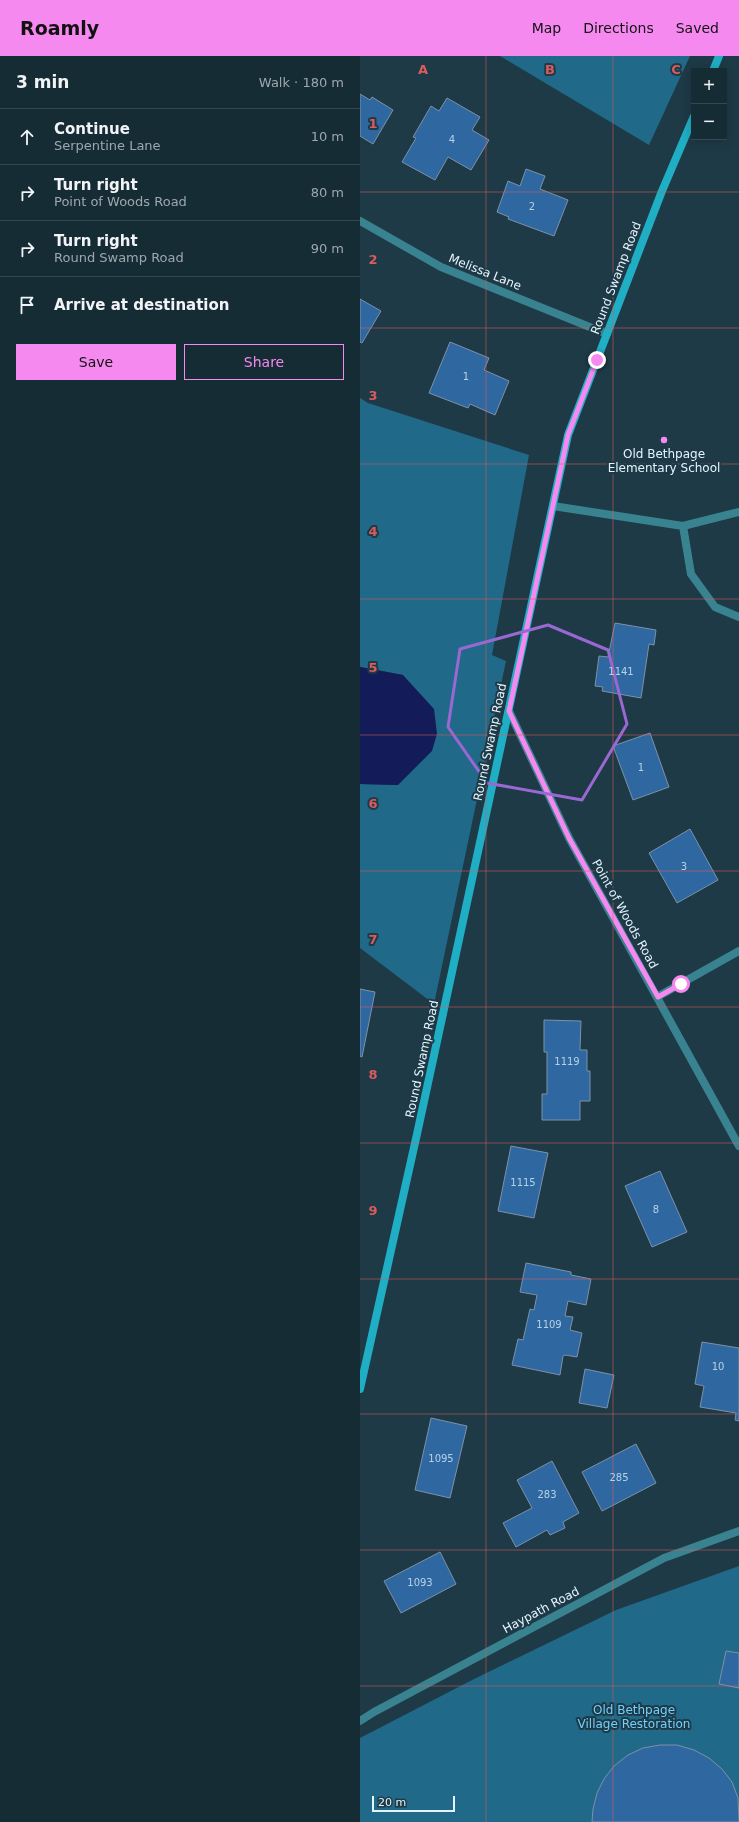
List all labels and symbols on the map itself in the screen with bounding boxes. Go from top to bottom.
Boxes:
text: A [418,62,428,77]
text: B [545,62,555,77]
text: C [671,62,681,77]
text: 1 [368,116,378,131]
house number: 4 [449,134,455,145]
house number: 2 [529,201,535,212]
street label: Round Swamp Road [588,220,644,336]
street label: Melissa Lane [447,251,523,293]
text: 2 [368,252,378,267]
route end [588,351,606,369]
house number: 1 [463,371,469,382]
text: 3 [368,388,378,403]
marker: Old Bethpage Elementary School [659,435,669,445]
place label: Old Bethpage Elementary School [608,447,720,475]
text: 4 [368,524,378,539]
text: 5 [368,660,378,675]
house number: 1141 [608,666,634,677]
street label: Round Swamp Road [471,682,509,802]
house number: 1 [638,762,644,773]
text: 6 [368,796,378,811]
street label: Point of Woods Road [589,857,661,971]
house number: 3 [681,861,687,872]
text: 7 [368,932,378,947]
route start [672,975,690,993]
street label: Round Swamp Road [403,999,441,1119]
house number: 1119 [554,1056,580,1067]
text: 8 [368,1067,378,1082]
house number: 1115 [510,1177,536,1188]
text: 9 [368,1203,378,1218]
house number: 8 [653,1204,659,1215]
house number: 1109 [536,1319,562,1330]
house number: 10 [712,1361,724,1372]
house number: 1095 [428,1453,454,1464]
house number: 285 [609,1472,629,1483]
house number: 283 [537,1489,557,1500]
house number: 1093 [407,1577,433,1588]
street label: Haypath Road [500,1584,582,1636]
park label: Old Bethpage Village Restoration [578,1703,690,1731]
scale bar [372,1794,455,1813]

